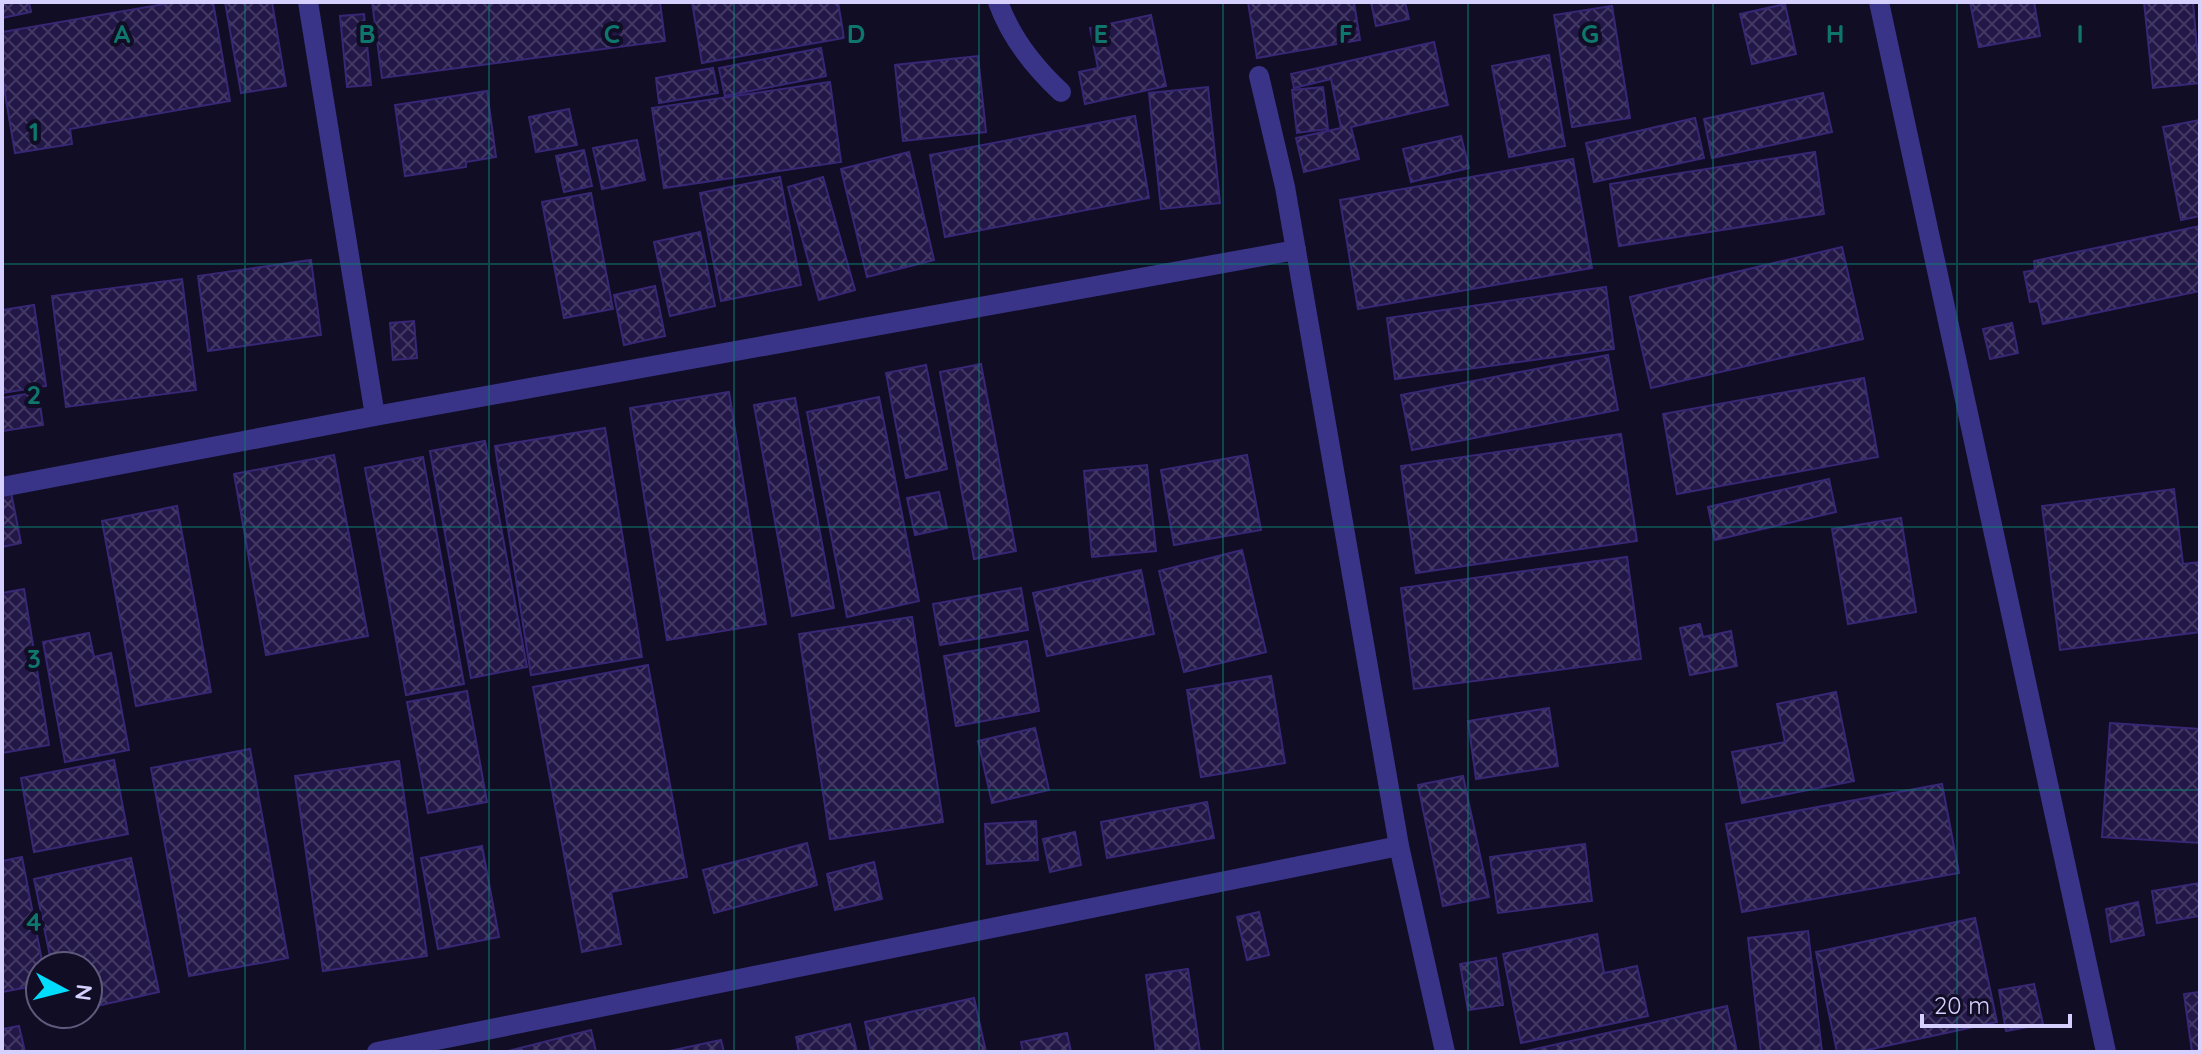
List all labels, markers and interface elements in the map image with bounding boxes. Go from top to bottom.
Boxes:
text: A [114,17,131,50]
text: B [358,17,376,50]
text: C [604,17,620,50]
text: D [847,17,865,50]
text: E [1094,17,1108,50]
text: F [1339,17,1353,50]
text: G [1581,17,1599,50]
text: H [1826,17,1844,50]
text: I [2076,17,2084,50]
text: 1 [29,115,39,148]
text: 2 [27,378,41,411]
text: 3 [27,642,41,675]
text: 4 [26,905,42,938]
north arrow [24,950,104,1030]
scale bar [1922,978,2070,1028]
text: N [69,983,99,1002]
text: 20 m [1934,990,1990,1020]

